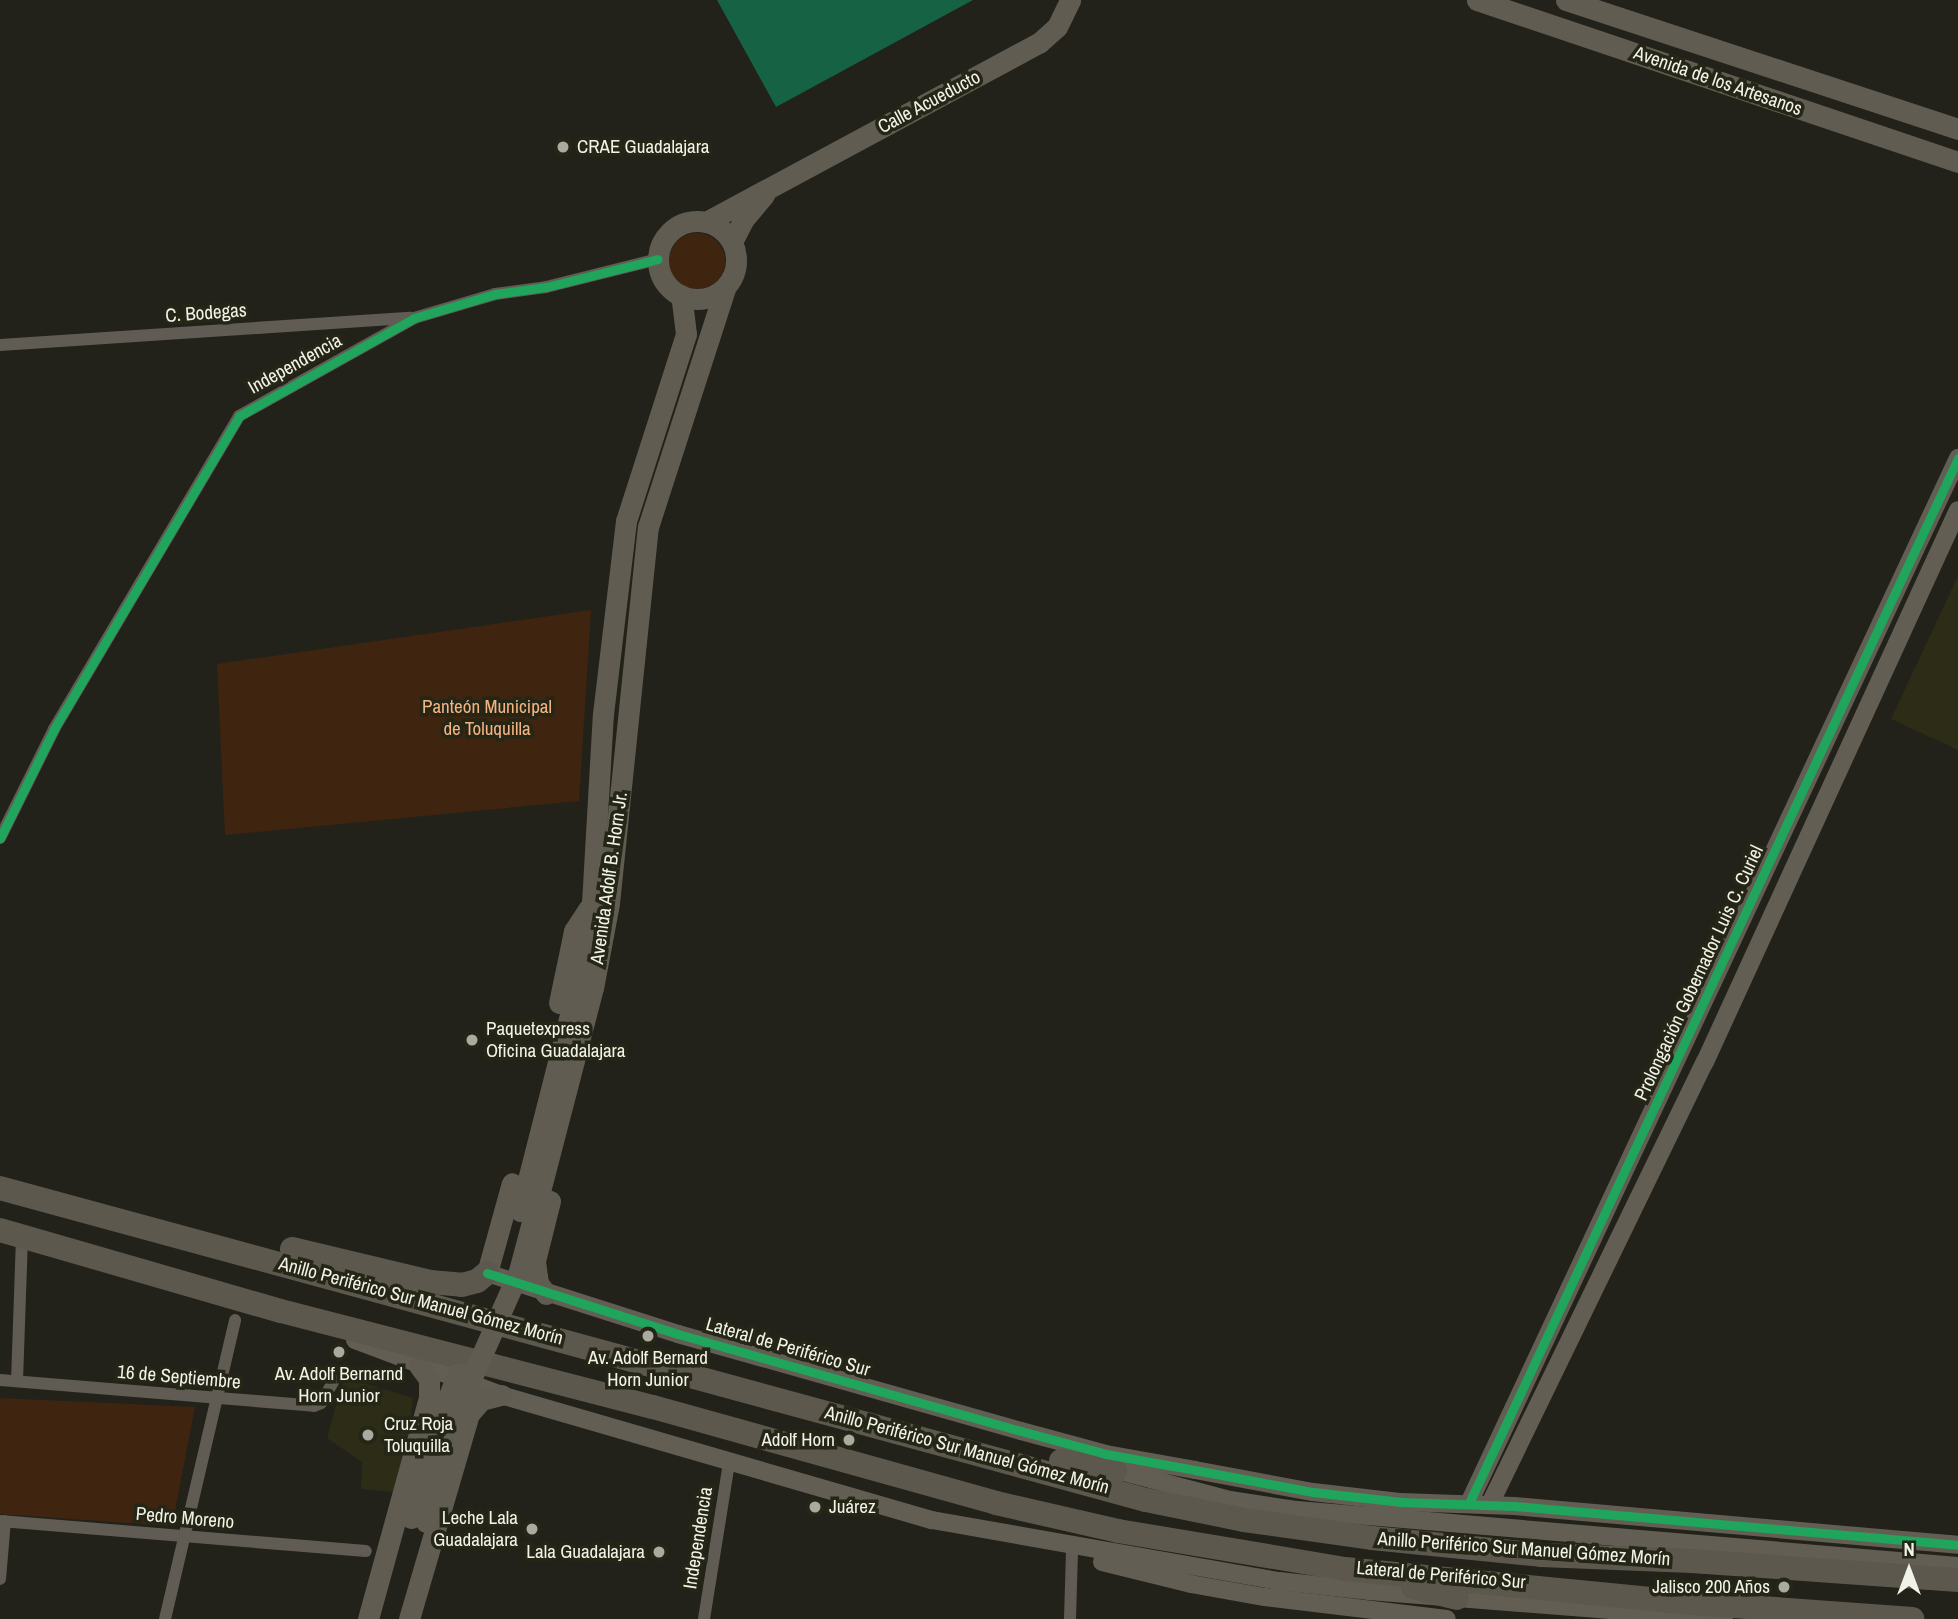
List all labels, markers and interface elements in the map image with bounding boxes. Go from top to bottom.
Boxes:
street label: Avenida de los Artesanos [1630,41,1806,121]
street label: Calle Acueducto [874,65,984,139]
place label: CRAE Guadalajara [577,136,709,158]
marker: CRAE Guadalajara [555,139,571,155]
street label: C. Bodegas [165,299,247,327]
street label: Independencia [244,329,346,399]
park label: Panteón Municipal de Toluquilla [422,696,552,740]
street label: Avenida Adolf B. Horn Jr. [586,790,632,966]
street label: Prolongación Gobernador Luis C. Curiel [1630,842,1768,1104]
place label: Paquetexpress Oficina Guadalajara [486,1018,625,1062]
marker: Paquetexpress Oficina Guadalajara [464,1032,480,1048]
street label: Anillo Periférico Sur Manuel Gómez Morín [276,1252,566,1350]
street label: Lateral de Periférico Sur [703,1313,873,1381]
marker: Av. Adolf Bernard Horn Junior [640,1328,656,1344]
marker: Av. Adolf Bernarnd Horn Junior [331,1344,347,1360]
place label: Av. Adolf Bernard Horn Junior [588,1347,708,1391]
street label: 16 de Septiembre [116,1360,242,1394]
place label: Av. Adolf Bernarnd Horn Junior [274,1363,404,1407]
street label: Anillo Periférico Sur Manuel Gómez Morín [822,1401,1112,1499]
place label: Cruz Roja Toluquilla [384,1413,453,1457]
marker: Cruz Roja Toluquilla [358,1425,378,1445]
place label: Adolf Horn [761,1429,835,1451]
marker: Adolf Horn [841,1432,857,1448]
street label: Independencia [679,1485,717,1591]
place label: Juárez [829,1496,876,1518]
marker: Juárez [807,1499,823,1515]
street label: Pedro Moreno [135,1502,235,1534]
place label: Leche Lala Guadalajara [433,1507,518,1551]
marker: Leche Lala Guadalajara [524,1521,540,1537]
street label: Anillo Periférico Sur Manuel Gómez Morín [1377,1527,1671,1571]
north arrow [1874,1535,1944,1605]
text: N [1903,1536,1915,1562]
place label: Lala Guadalajara [526,1541,645,1563]
marker: Lala Guadalajara [651,1544,667,1560]
street label: Lateral de Periférico Sur [1355,1556,1527,1594]
place label: Jalisco 200 Años [1651,1576,1770,1598]
marker: Jalisco 200 Años [1776,1579,1792,1595]

